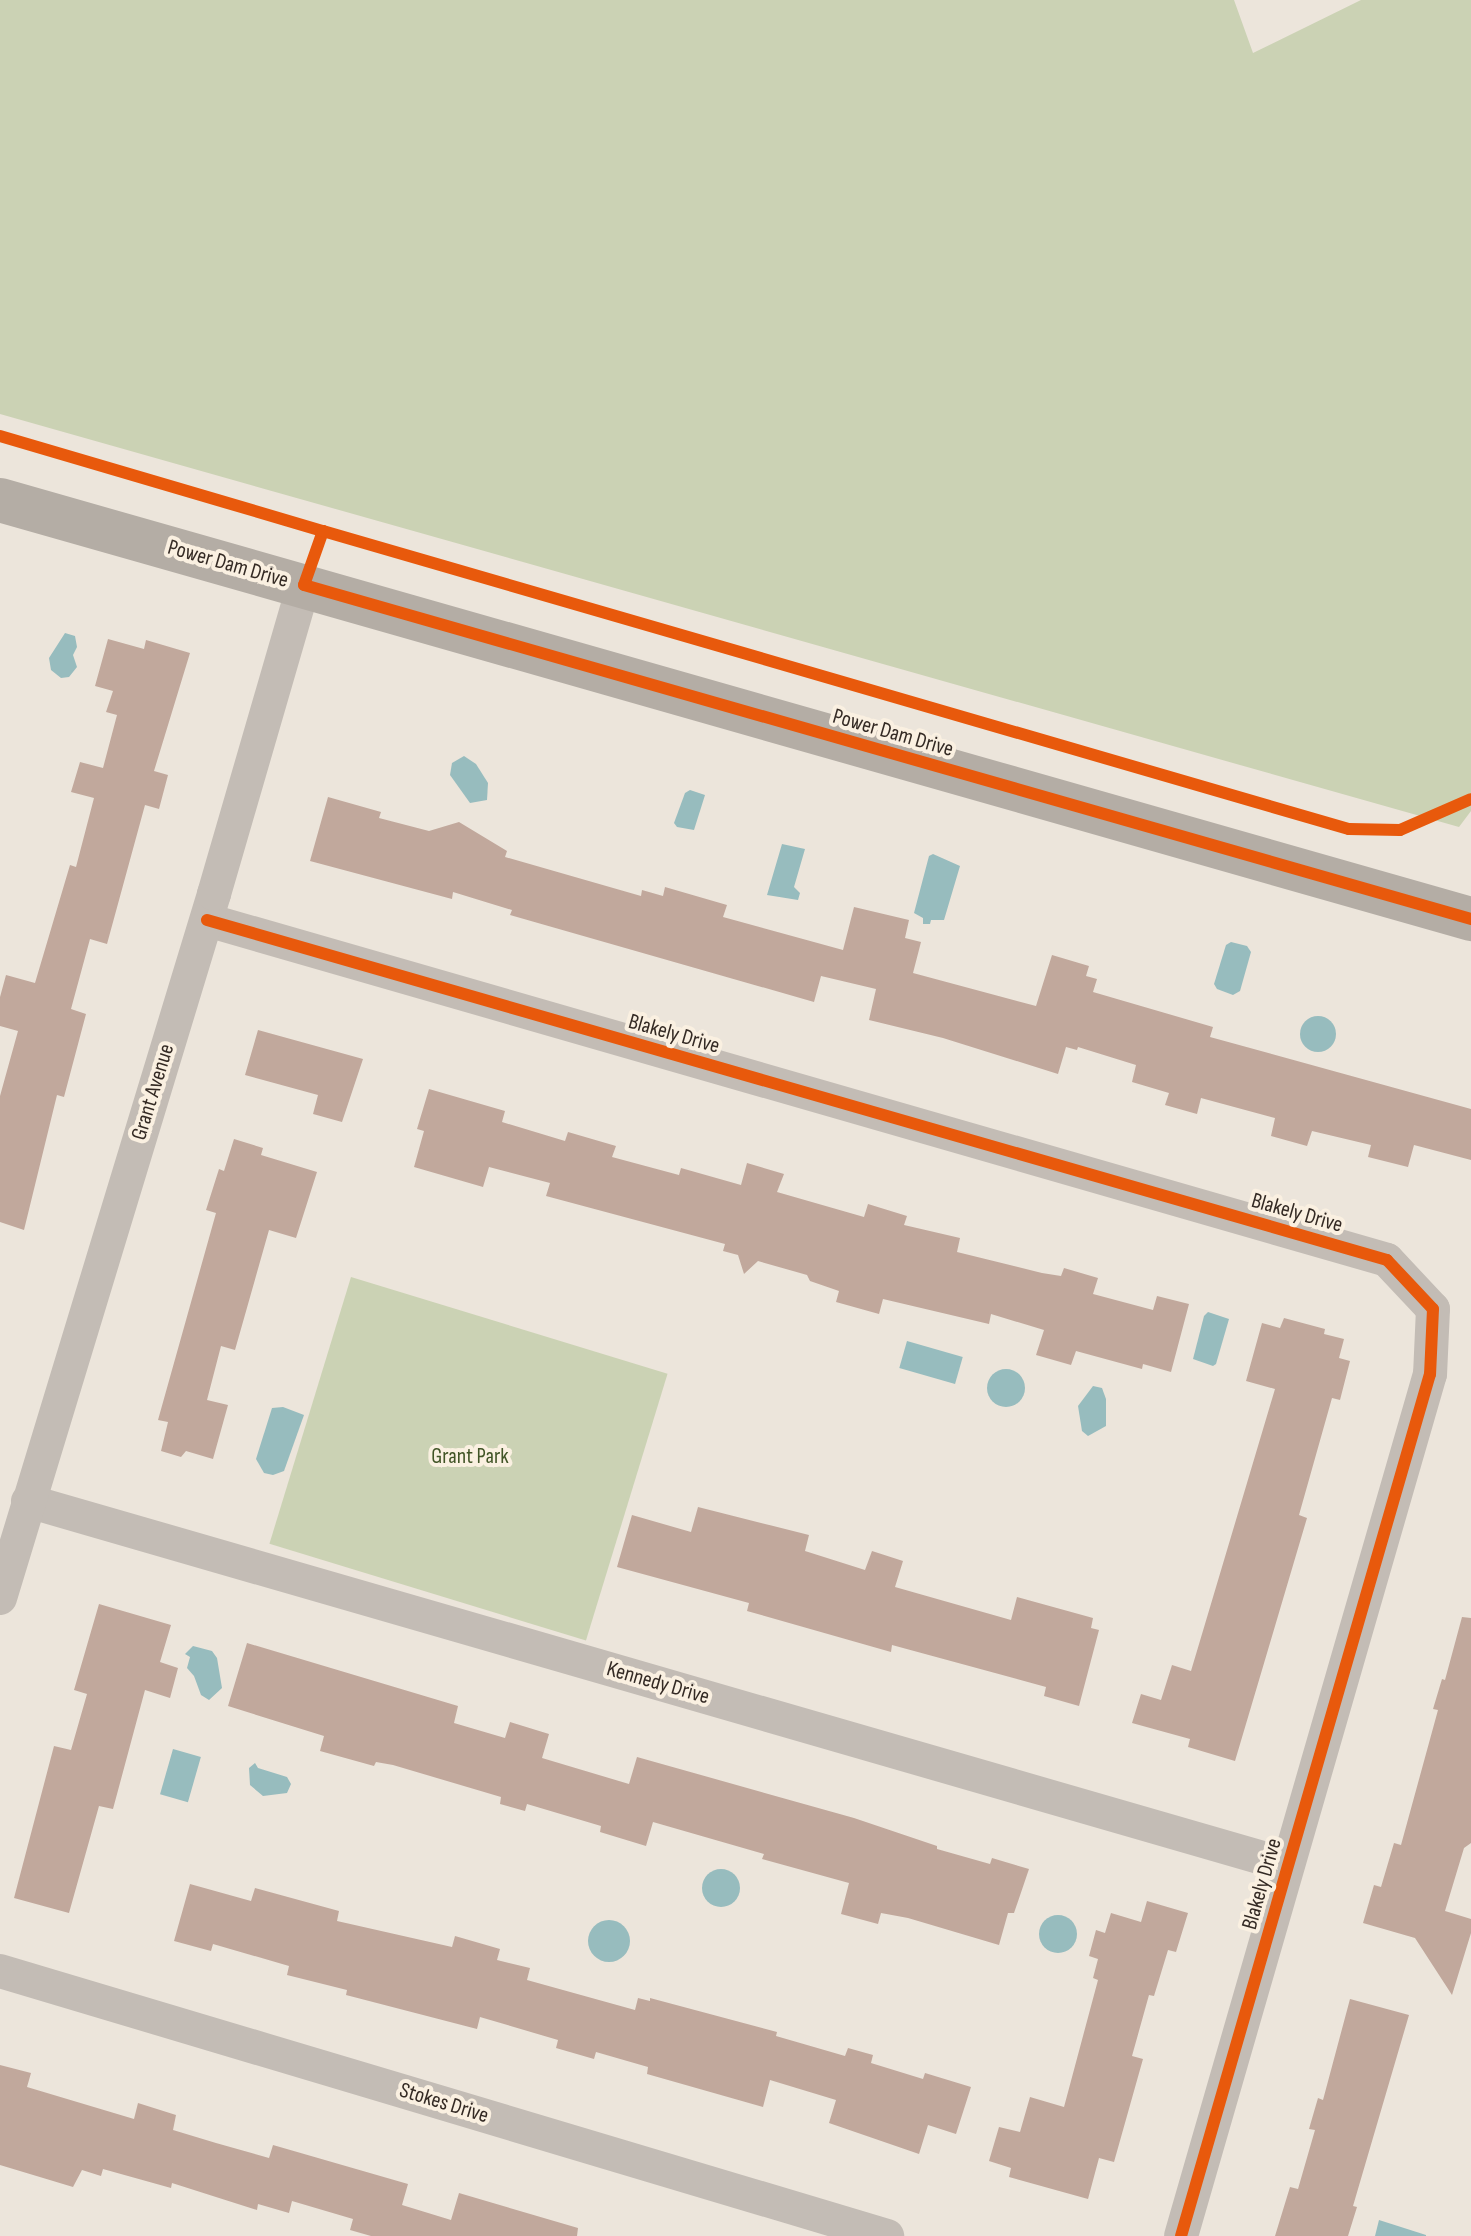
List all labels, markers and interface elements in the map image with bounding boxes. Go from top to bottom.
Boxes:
street label: Power Dam Drive [165,534,291,594]
street label: Power Dam Drive [830,703,956,763]
street label: Blakely Drive [625,1008,723,1060]
street label: Grant Avenue [126,1041,180,1143]
street label: Blakely Drive [1248,1187,1346,1239]
park label: Grant Park [431,1444,509,1470]
street label: Kennedy Drive [604,1656,712,1710]
street label: Blakely Drive [1236,1835,1288,1933]
street label: Stokes Drive [396,2077,492,2129]

